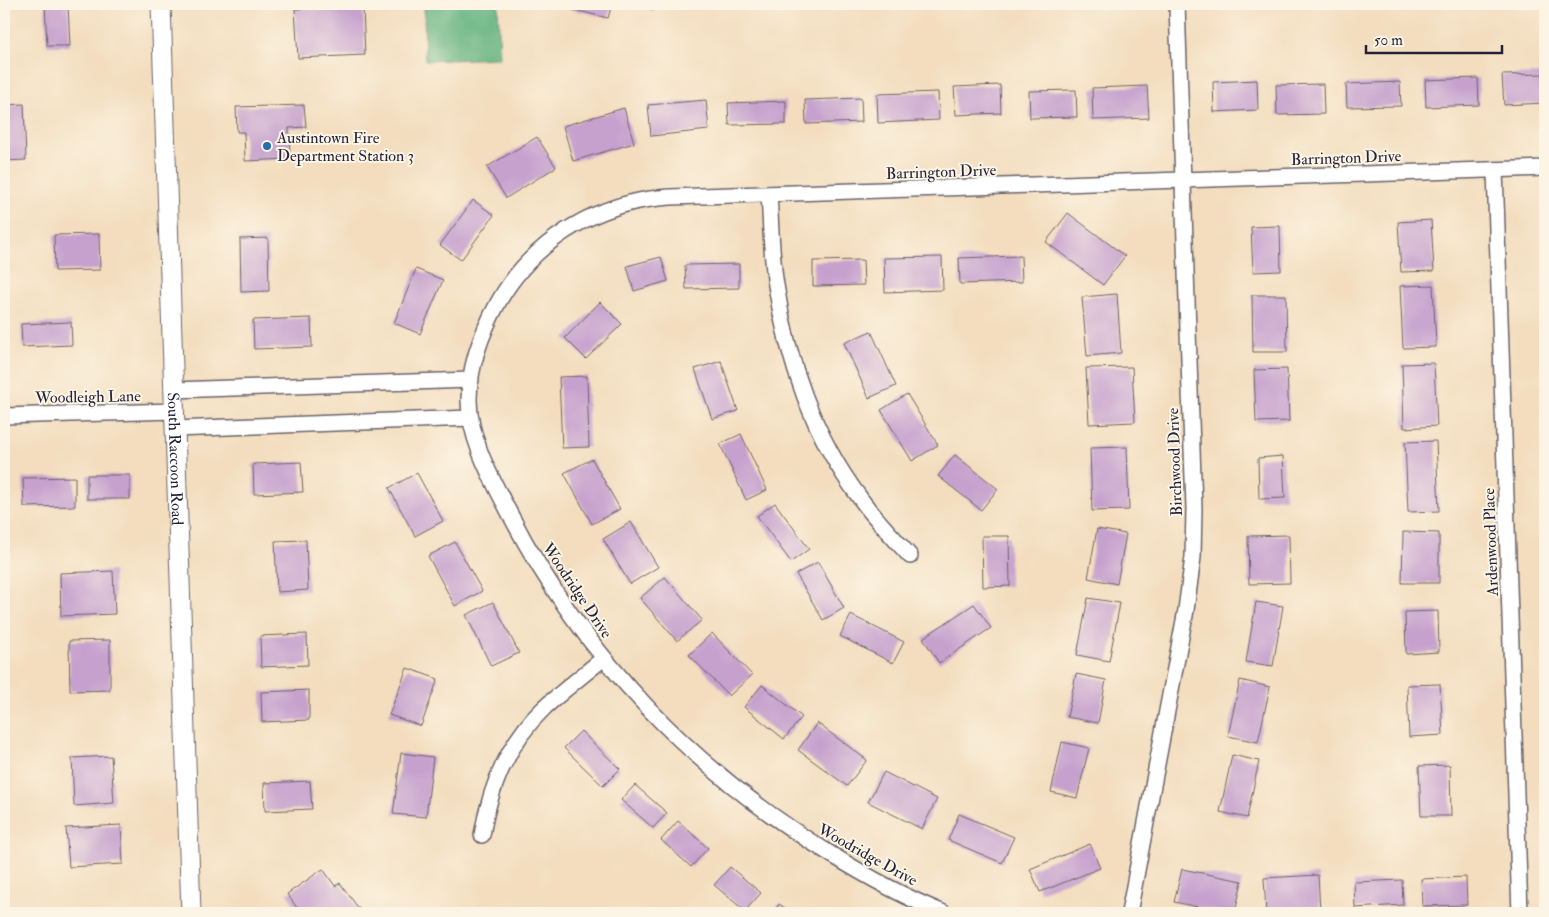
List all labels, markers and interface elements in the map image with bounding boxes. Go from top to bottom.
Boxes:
scale bar [1366,22,1503,54]
text: 50 m [1374,31,1403,50]
place label: Austintown Fire Department Station 3 [276,128,414,167]
marker: Austintown Fire Department Station 3 [261,140,273,152]
street label: Barrington Drive [1290,146,1402,170]
street label: Barrington Drive [885,160,997,184]
street label: Woodleigh Lane [34,386,141,408]
street label: South Raccoon Road [163,392,187,526]
street label: Birchwood Drive [1163,407,1187,516]
street label: Ardenwood Place [1479,487,1503,597]
street label: Woodridge Drive [537,538,617,642]
street label: Woodridge Drive [813,819,921,891]

